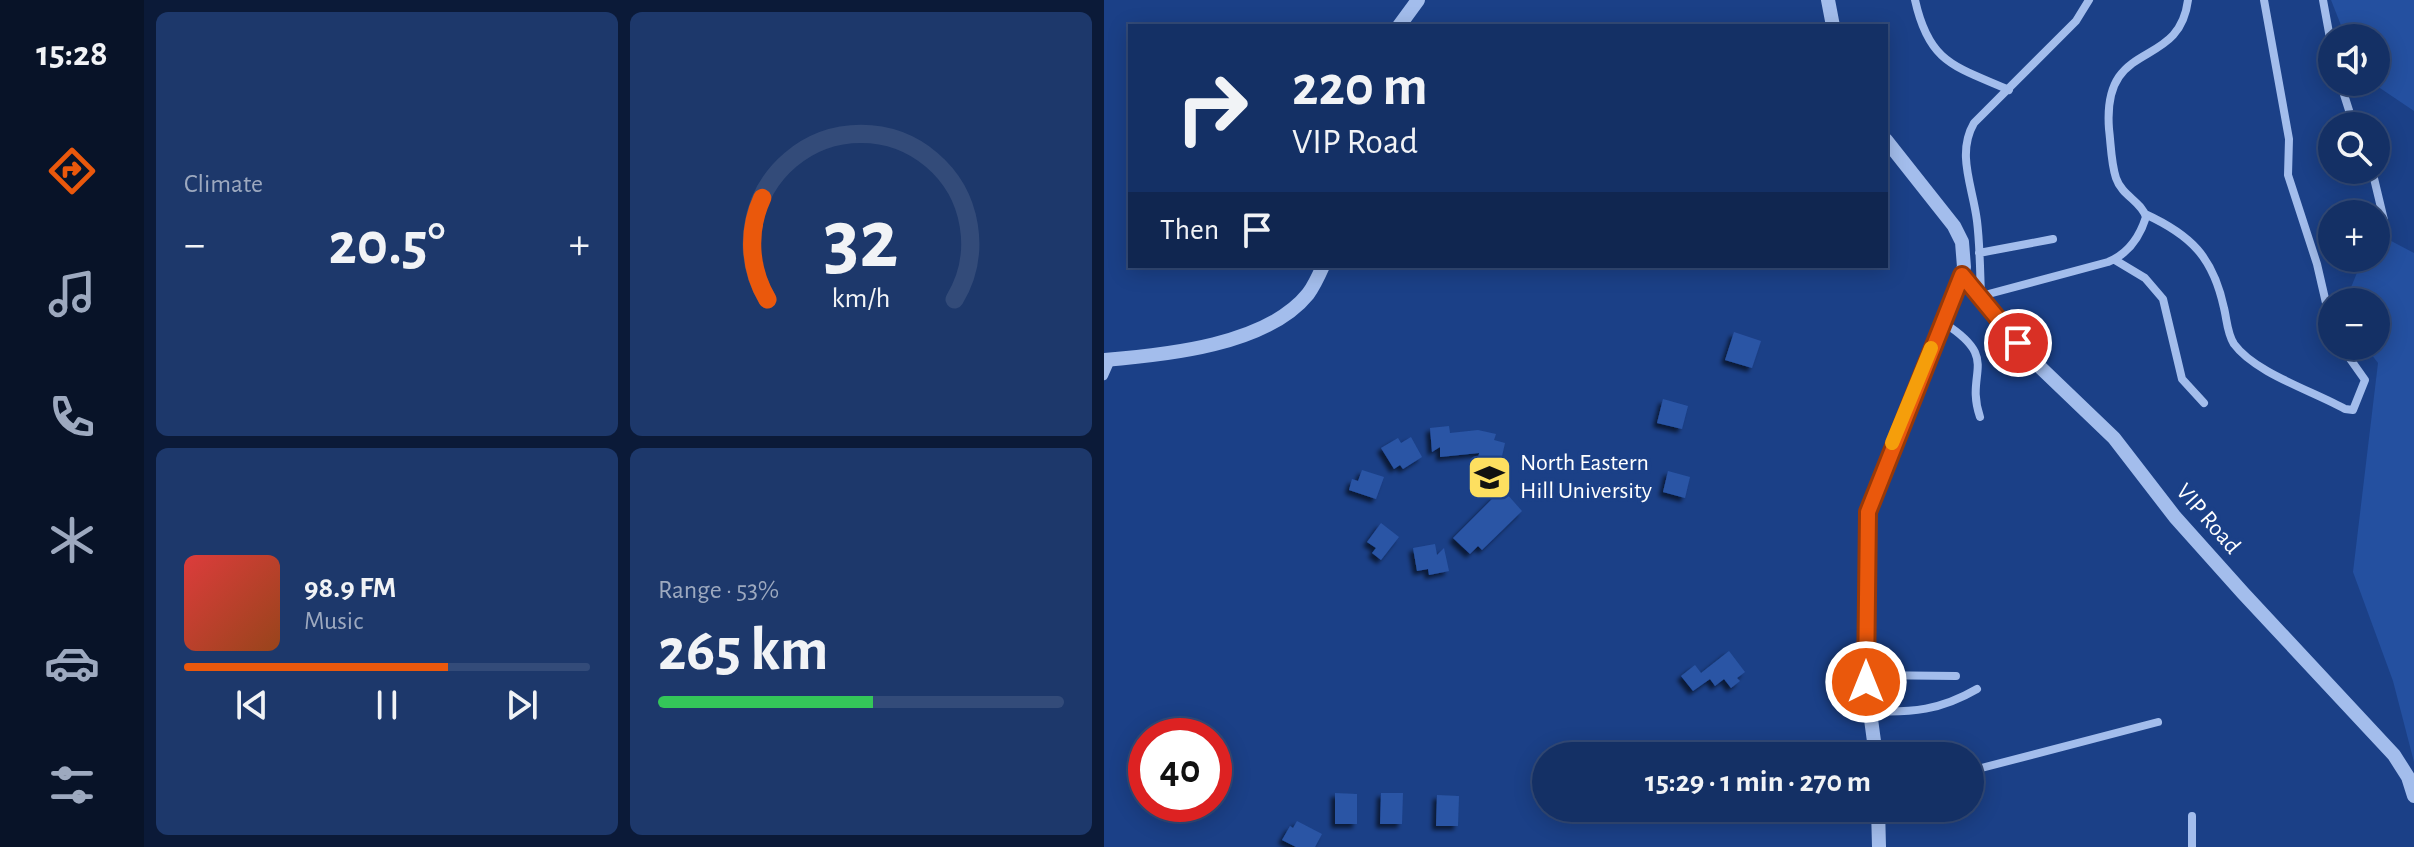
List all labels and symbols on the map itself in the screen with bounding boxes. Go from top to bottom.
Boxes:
pin [1984,309,2052,377]
place label: North Eastern Hill University [1520,451,1652,503]
school or university icon: North Eastern Hill University [1465,453,1513,501]
street label: VIP Road [2171,479,2245,559]
position arrow [1824,640,1908,724]
speed limit sign: 40 [1128,718,1232,822]

